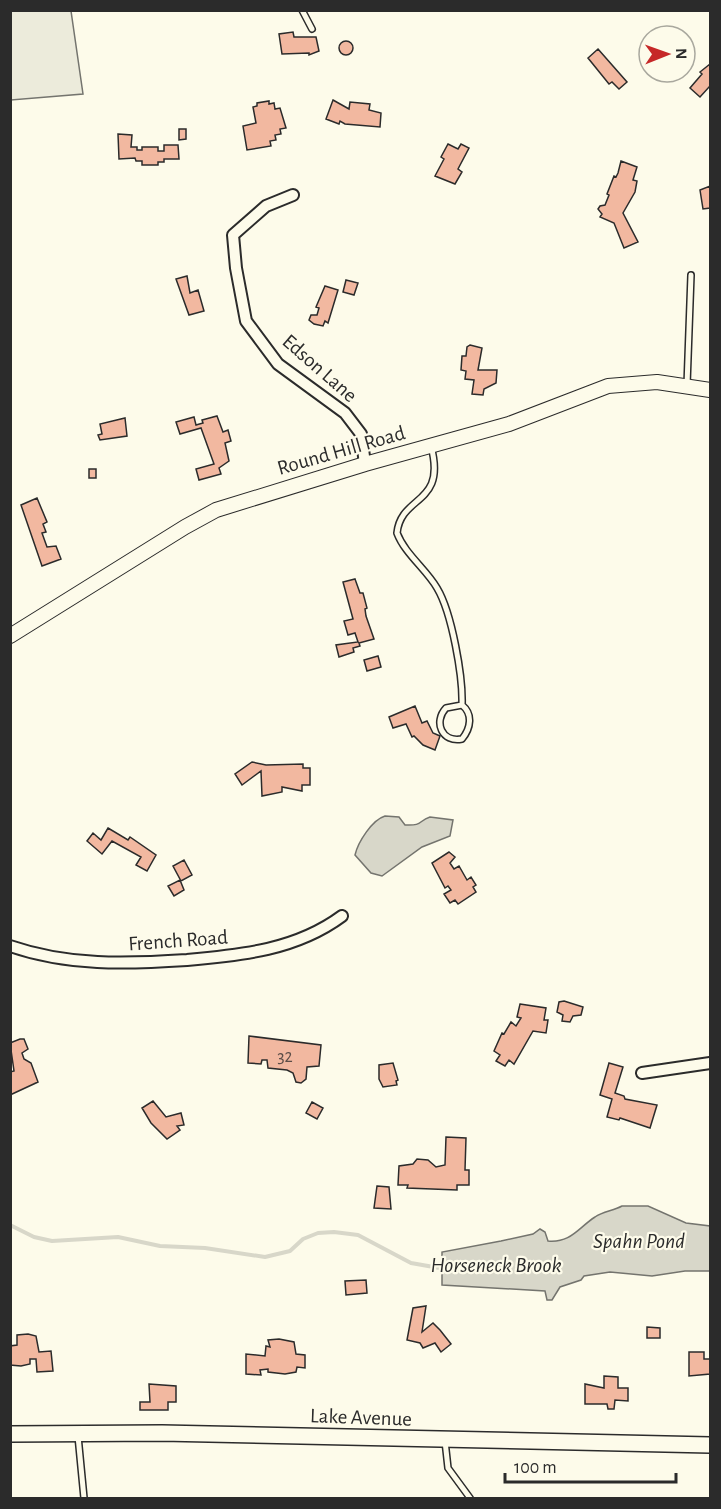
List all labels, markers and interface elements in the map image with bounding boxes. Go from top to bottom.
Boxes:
north arrow [637,24,697,84]
text: N [673,48,689,59]
street label: Edson Lane [278,330,361,406]
street label: Round Hill Road [275,422,408,479]
street label: French Road [127,927,229,954]
house number: 32 [277,1048,293,1066]
water label: Spahn Pond [593,1230,685,1253]
water label: Horseneck Brook [430,1254,562,1276]
street label: Lake Avenue [310,1405,412,1430]
scale bar [505,1446,676,1484]
text: 100 m [514,1459,557,1477]

